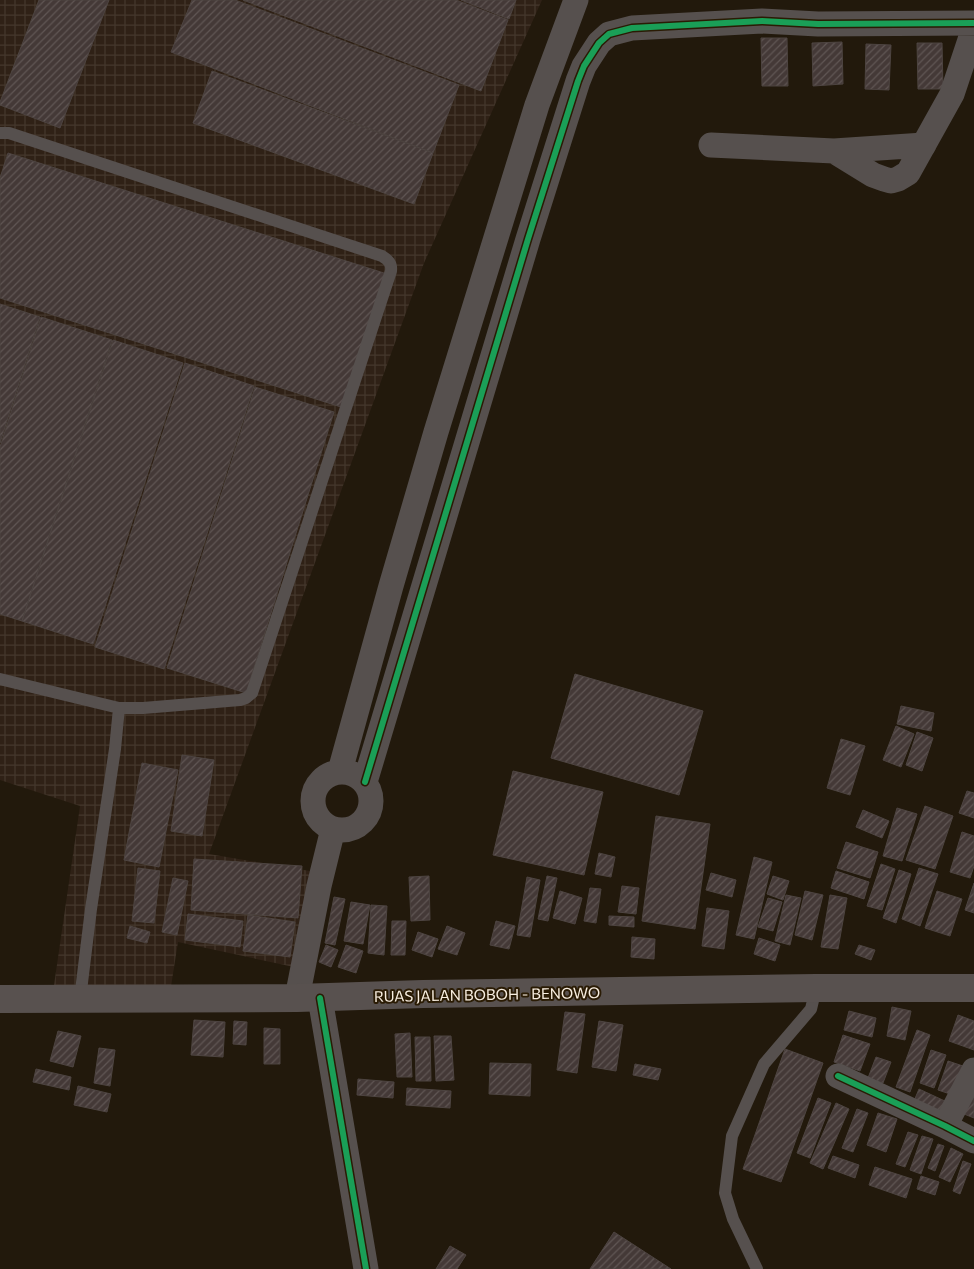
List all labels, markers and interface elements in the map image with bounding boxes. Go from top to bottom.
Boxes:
street label: RUAS JALAN BOBOH - BENOWO [374,983,600,1005]

